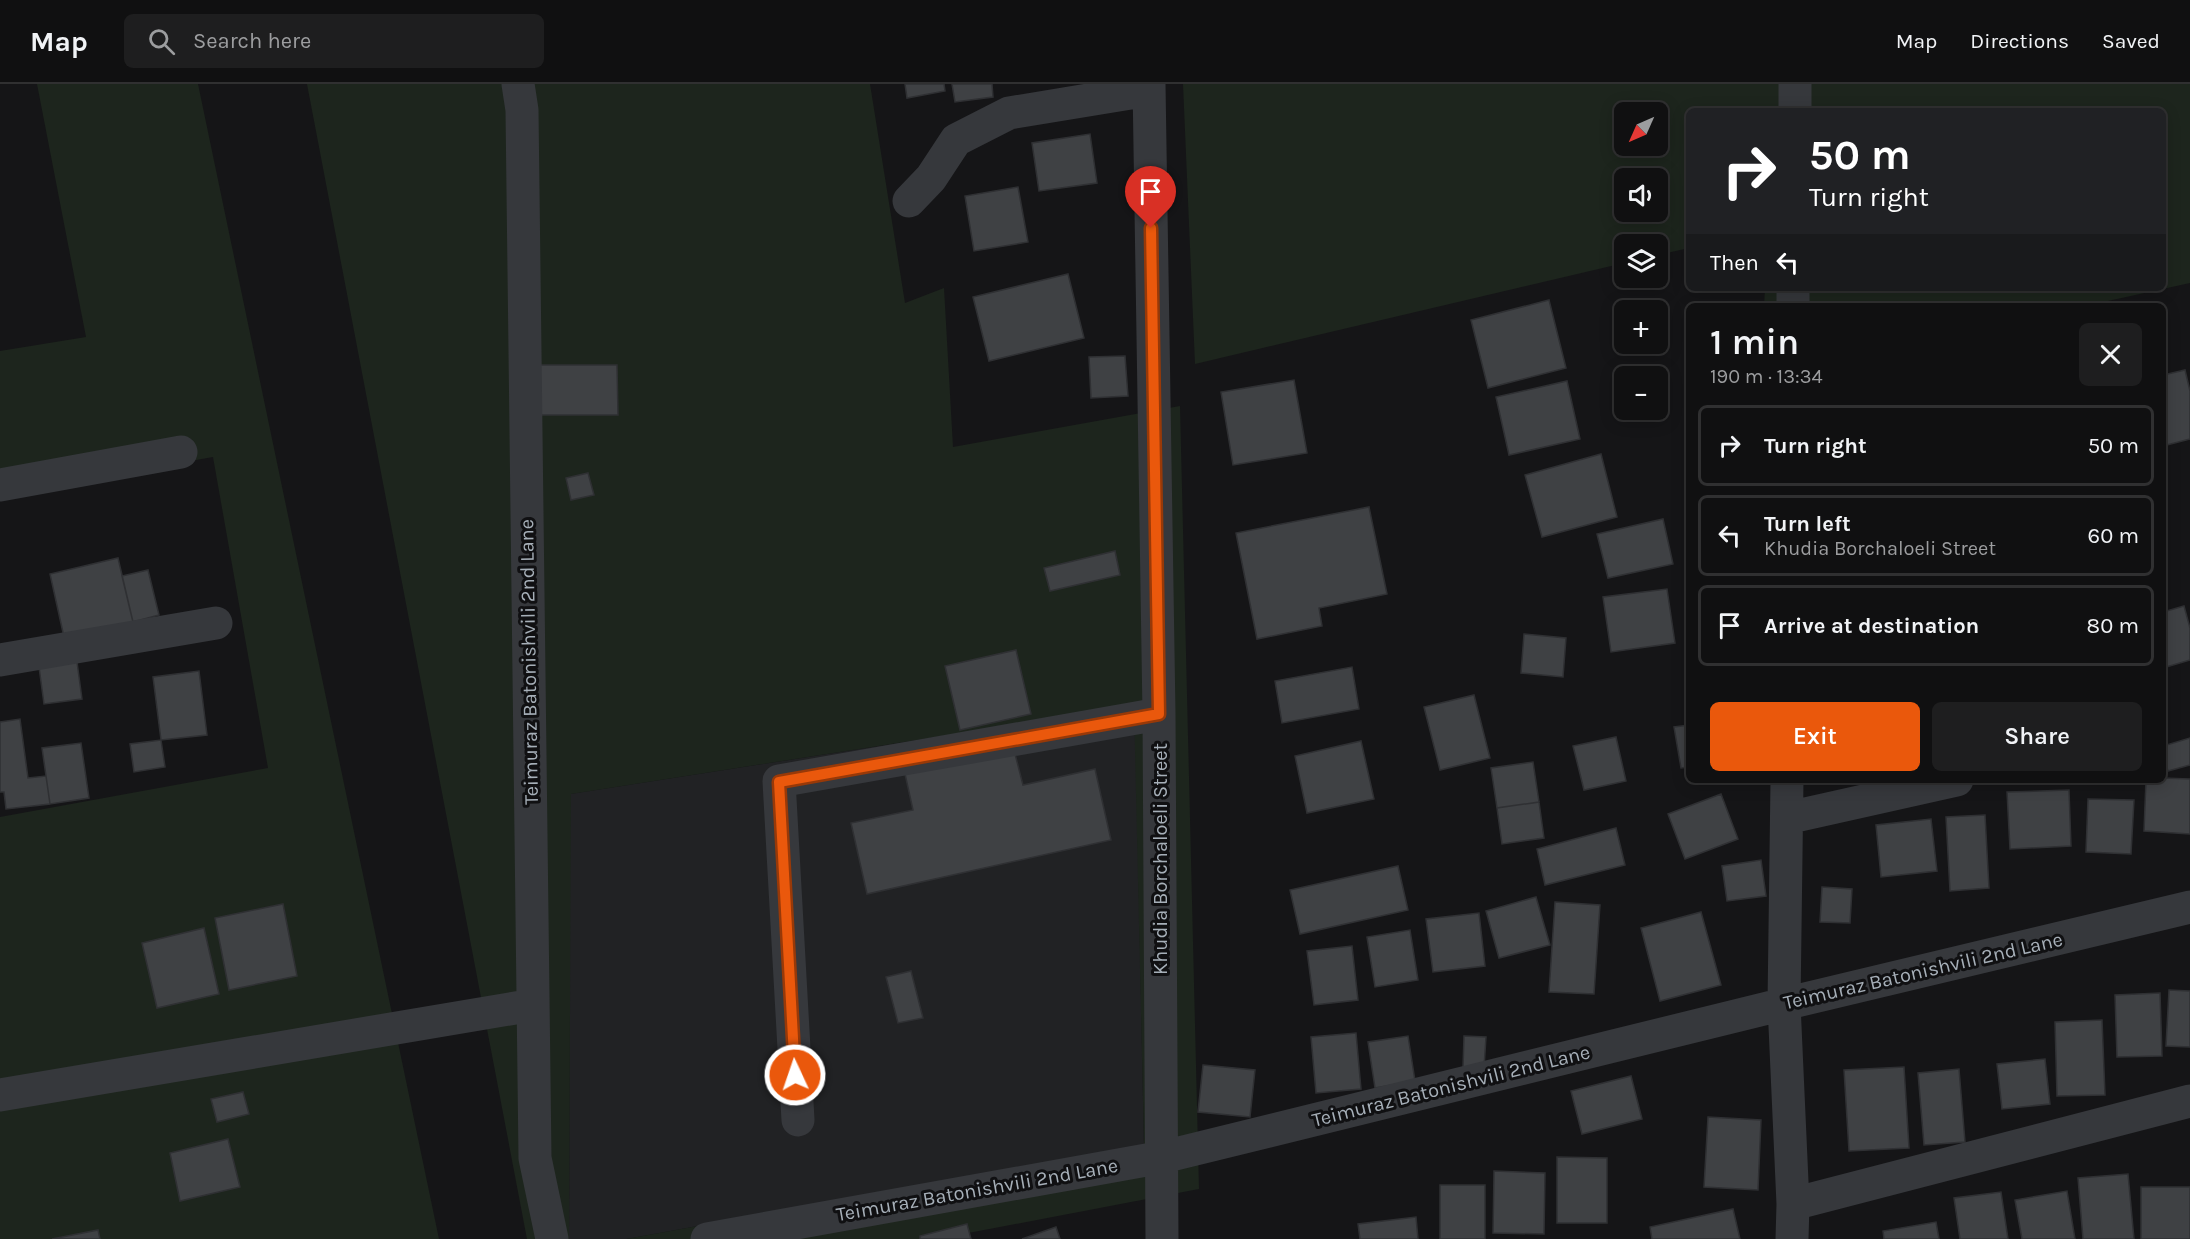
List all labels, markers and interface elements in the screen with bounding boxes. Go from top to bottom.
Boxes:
search box [124,14,544,68]
text: Map [30,25,88,58]
icon: search [145,25,178,58]
text: Search here [193,28,311,54]
text: Map [1896,29,1937,53]
text: Directions [1970,29,2069,53]
text: Saved [2102,29,2160,53]
north arrow [1614,102,1668,156]
map controls [1614,102,1668,420]
text: 50 m [1809,130,1911,180]
icon: right [1710,132,1788,210]
pin [1125,166,1176,228]
button: sound [1614,168,1668,222]
icon: arrive [1134,175,1167,208]
text: Turn right [1809,181,1929,213]
button: layers [1614,234,1668,288]
icon: left [1771,246,1804,279]
text: Then [1710,250,1759,276]
button: + [1614,300,1668,354]
text: 1 min [1710,321,1799,363]
button: close [2079,323,2142,386]
text: 190 m · 13:34 [1710,365,1823,388]
button: − [1614,366,1668,420]
icon: right [1713,429,1746,462]
text: Turn right [1764,433,1867,459]
text: 50 m [2088,433,2139,459]
text: Turn left [1764,511,1851,537]
street label: Teimuraz Batonishvili 2nd Lane [515,519,543,805]
icon: left [1713,519,1746,552]
text: 60 m [2088,523,2139,549]
text: Khudia Borchaloeli Street [1764,537,1996,560]
icon: arrive [1713,609,1746,642]
text: Arrive at destination [1764,613,1979,639]
text: 80 m [2087,613,2139,639]
button: Exit [1710,702,1920,771]
button: Share [1932,702,2142,771]
street label: Khudia Borchaloeli Street [1149,743,1172,975]
street label: Teimuraz Batonishvili 2nd Lane [1781,928,2065,1014]
street label: Teimuraz Batonishvili 2nd Lane [1310,1040,1592,1132]
position arrow [763,1043,827,1107]
street label: Teimuraz Batonishvili 2nd Lane [834,1154,1120,1226]

